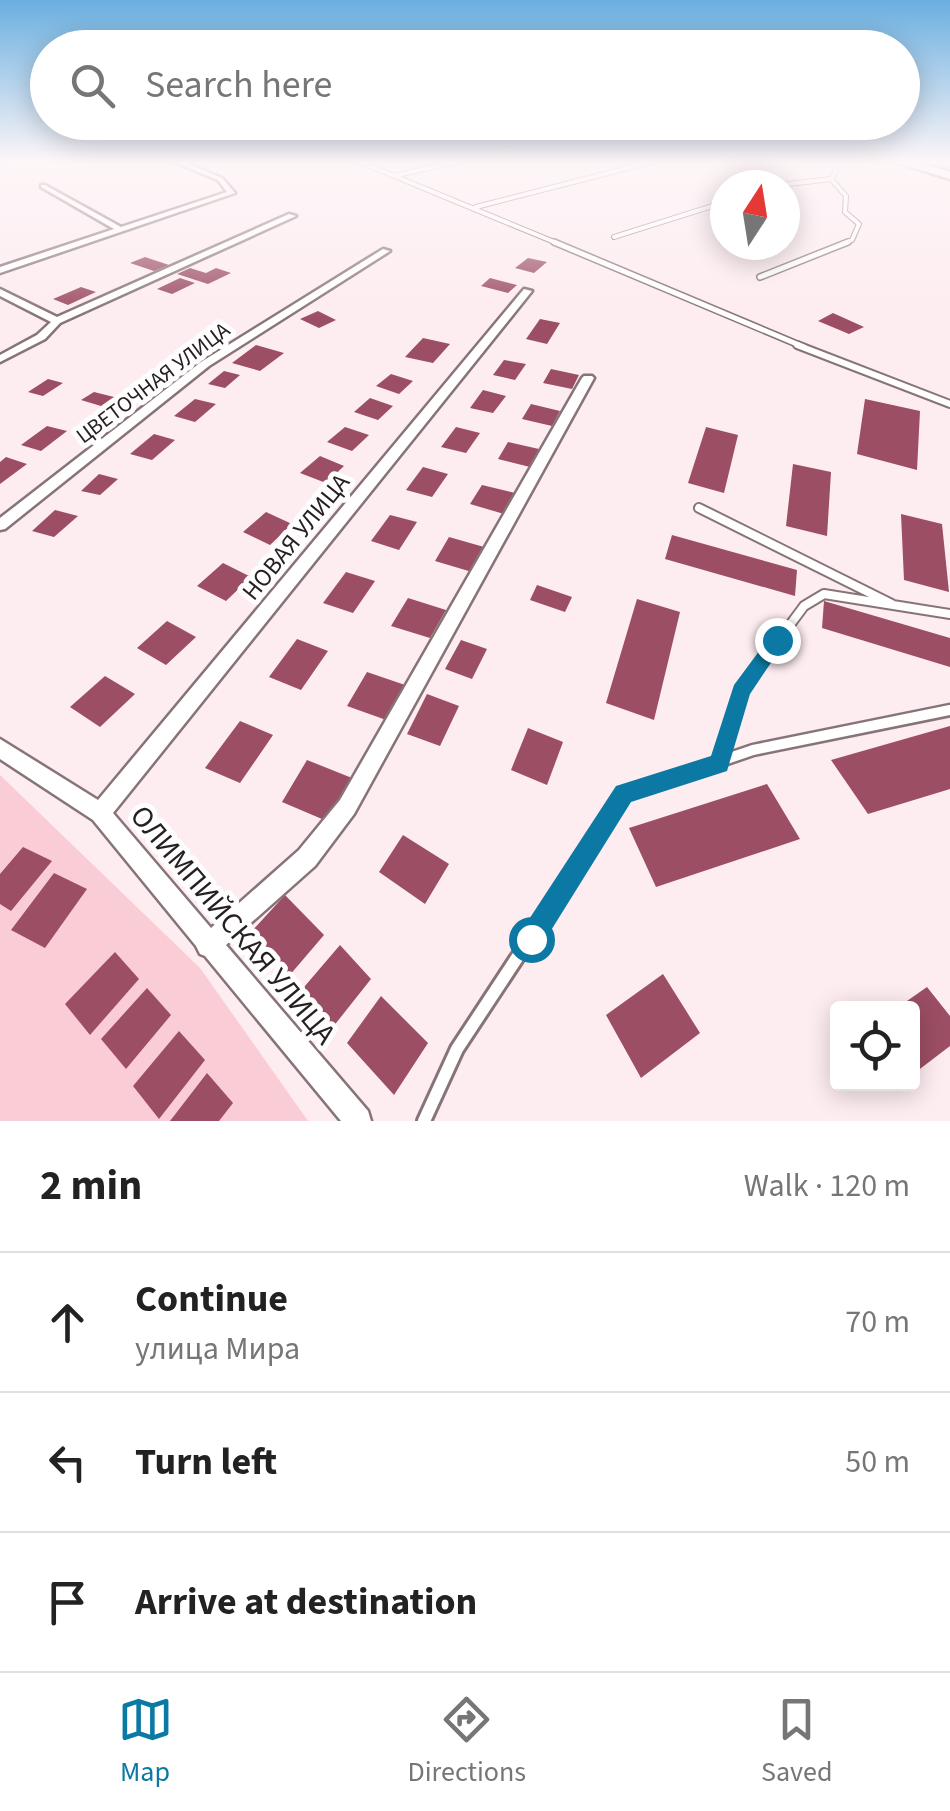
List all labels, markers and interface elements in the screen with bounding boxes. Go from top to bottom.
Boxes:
search box [30,30,920,140]
icon: search [65,58,120,113]
text: Search here [145,58,332,112]
north arrow [710,170,800,260]
street label: ЦВЕТОЧНАЯ УЛИЦА [69,314,237,452]
street label: НОВАЯ УЛИЦА [234,466,359,608]
route end [755,618,801,664]
street label: ОЛИМПИЙСКАЯ УЛИЦА [120,796,347,1054]
route start [509,917,555,963]
map controls [830,1001,920,1091]
button: locate [830,1001,920,1091]
text: 2 min [40,1156,142,1216]
text: Walk · 120 m [744,1163,910,1209]
text: Continue [135,1272,288,1326]
icon: ahead [40,1295,95,1350]
text: 70 m [845,1299,910,1345]
text: улица Мира [135,1326,300,1372]
icon: left [40,1435,95,1490]
text: Turn left [135,1435,277,1489]
text: 50 m [845,1439,910,1485]
icon: arrive [40,1575,95,1630]
text: Arrive at destination [135,1575,477,1629]
tab: Map [118,1692,173,1792]
tab: Directions [408,1692,526,1792]
tab: Saved [761,1692,832,1792]

